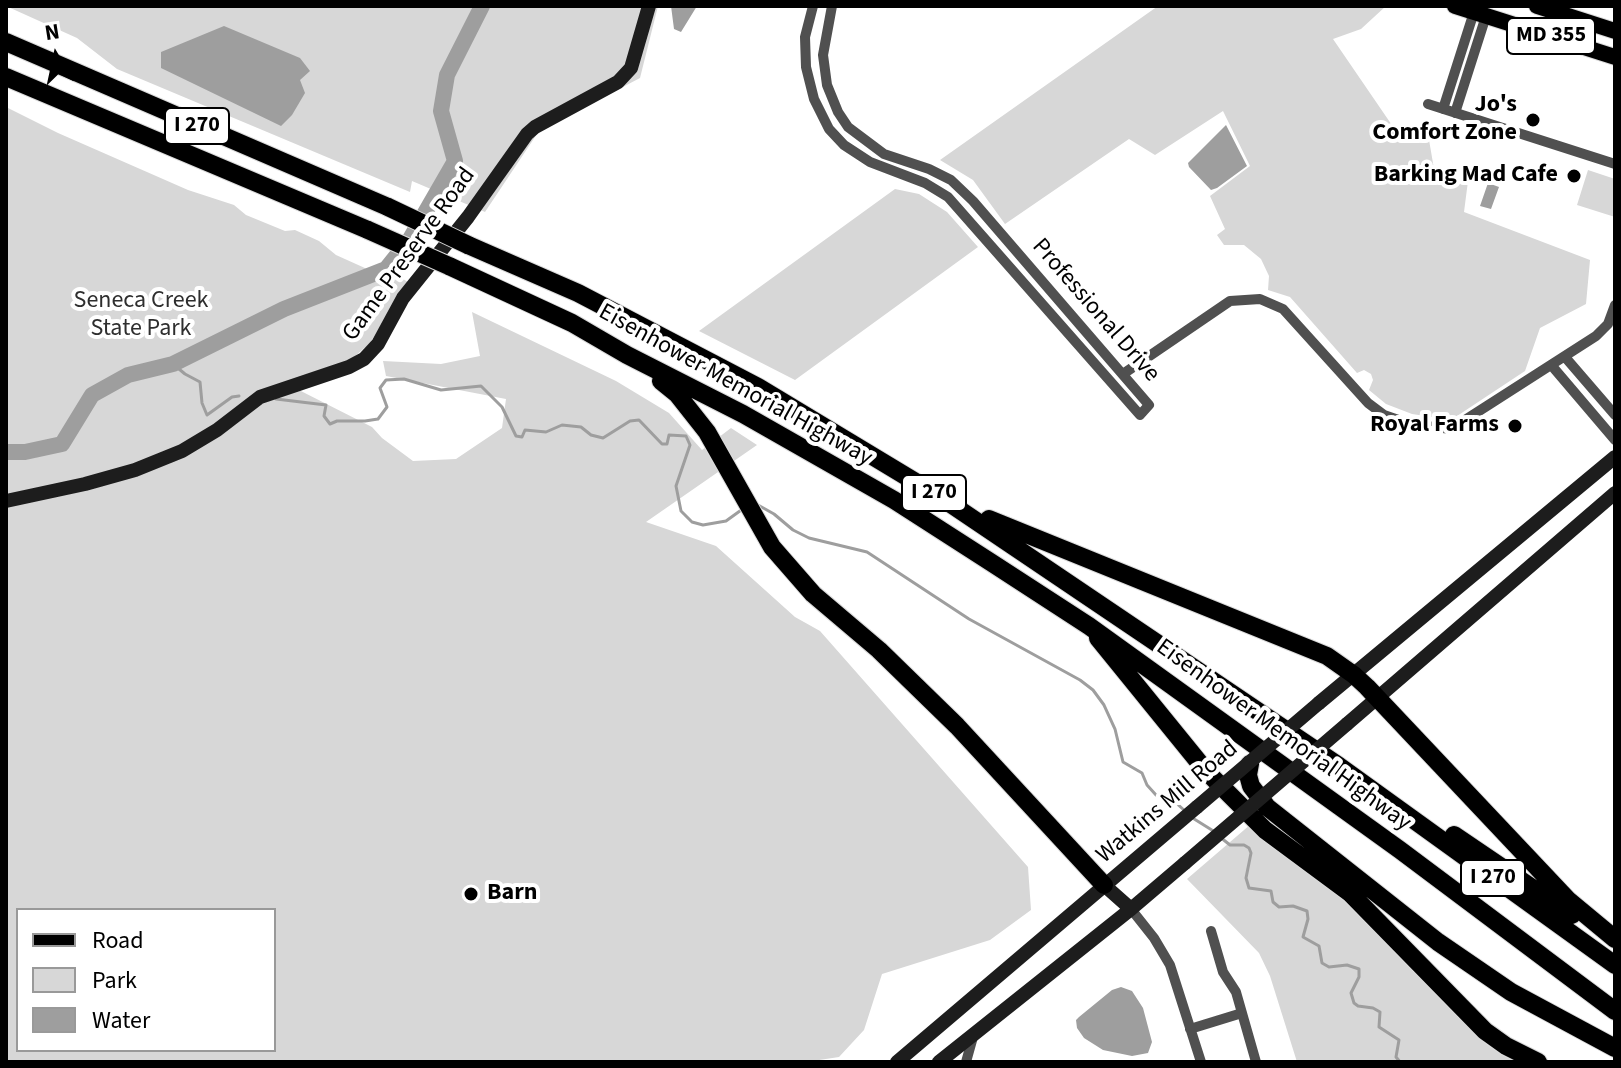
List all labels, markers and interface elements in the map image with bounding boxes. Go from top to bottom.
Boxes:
text: N [43,15,62,49]
north arrow [16,16,96,96]
road number: MD 355 [1507,18,1595,54]
place label: Jo's Comfort Zone [1372,92,1517,148]
road number: I 270 [165,108,229,144]
marker: Jo's Comfort Zone [1524,111,1542,129]
place label: Barking Mad Cafe [1374,162,1558,190]
street label: Game Preserve Road [337,163,483,347]
marker: Barking Mad Cafe [1565,167,1583,185]
street label: Professional Drive [1025,233,1165,389]
park label: Seneca Creek State Park [74,288,208,344]
street label: Eisenhower Memorial Highway [593,299,877,473]
place label: Royal Farms [1370,412,1499,440]
marker: Royal Farms [1506,417,1524,435]
road number: I 270 [902,475,966,511]
street label: Eisenhower Memorial Highway [1150,634,1416,838]
street label: Watkins Mill Road [1091,735,1245,871]
road number: I 270 [1461,860,1525,896]
place label: Barn [487,880,537,908]
marker: Barn [462,885,480,903]
legend [16,908,276,1052]
text: Road [92,923,144,958]
text: Park [92,963,137,998]
text: Water [92,1003,150,1038]

